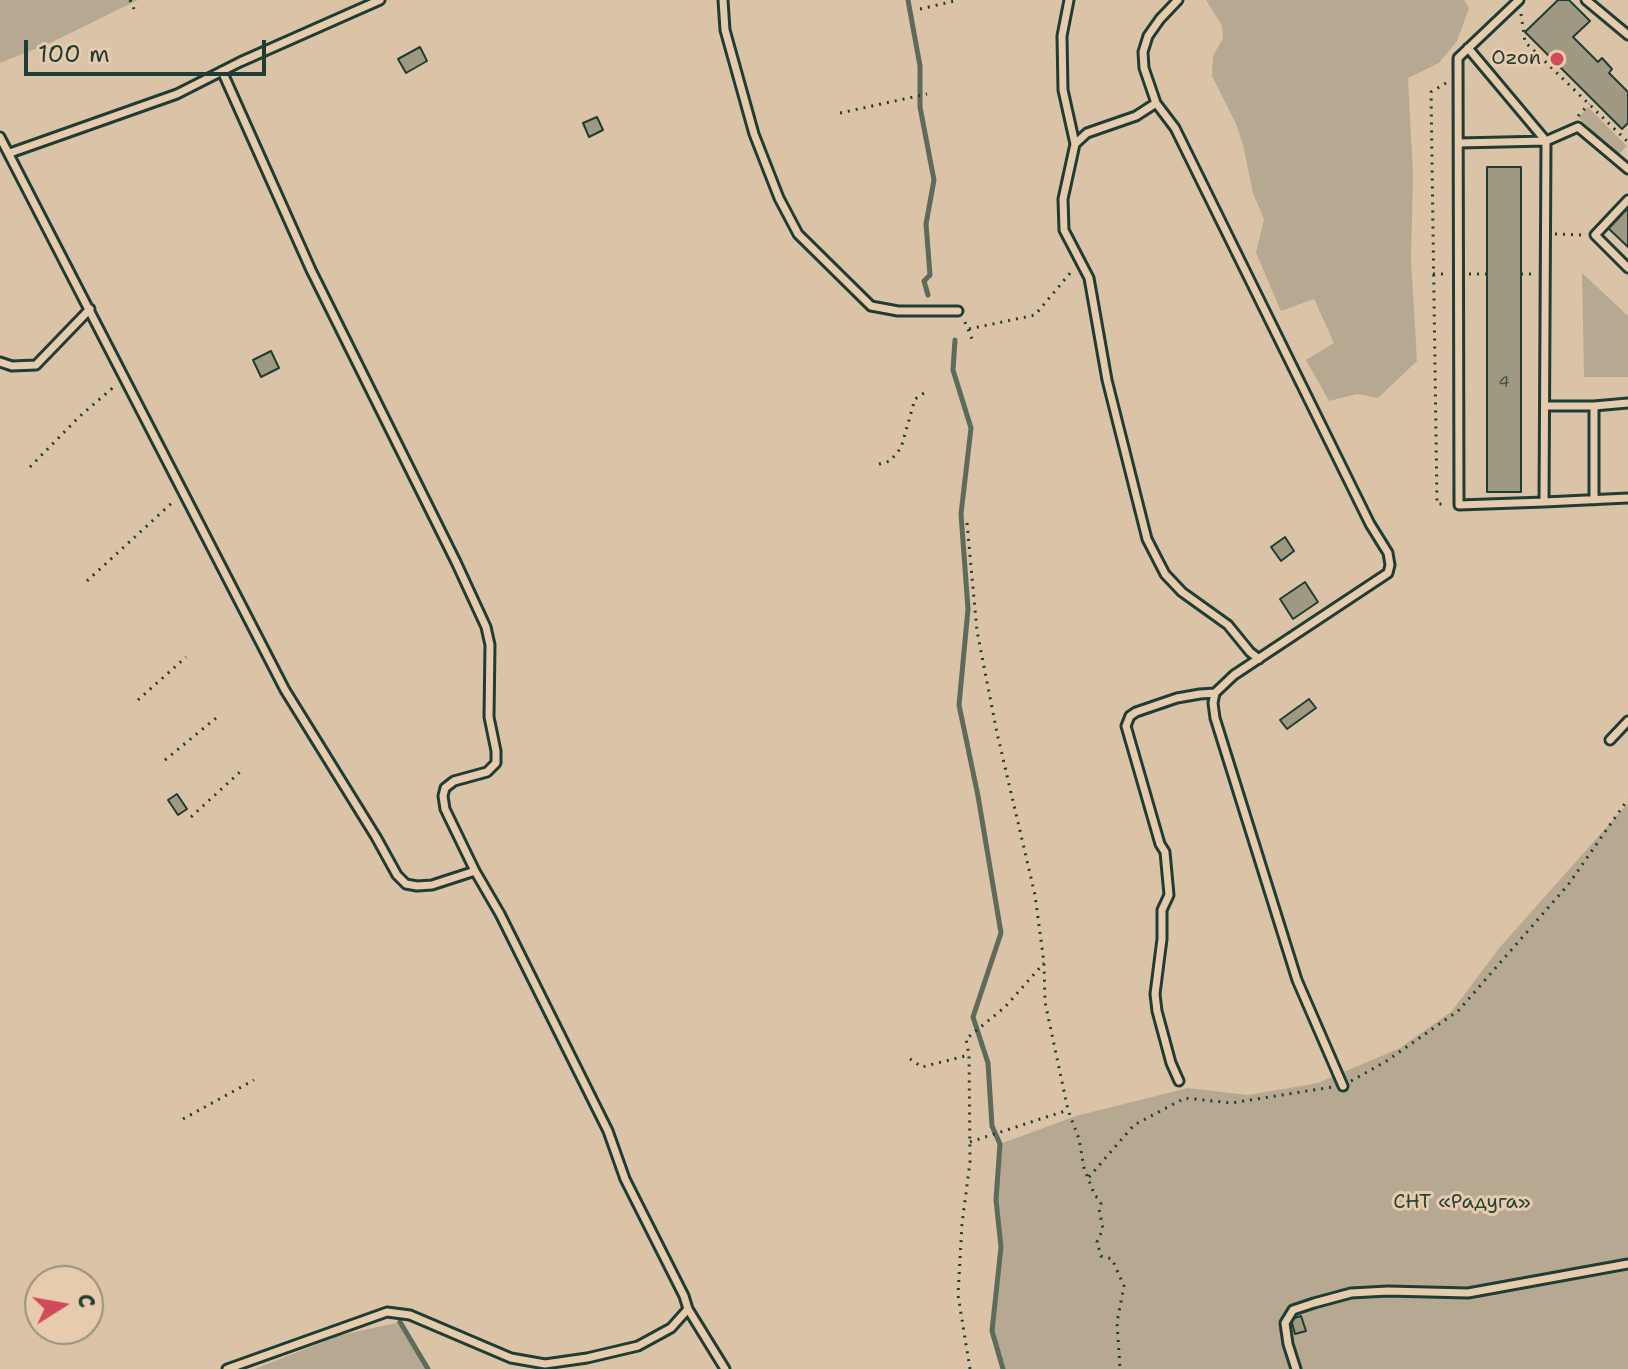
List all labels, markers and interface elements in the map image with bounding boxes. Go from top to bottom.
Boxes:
scale bar [28,24,270,74]
text: 100 m [38,38,110,70]
place label: Ozon [1491,47,1541,71]
marker: Ozon [1548,50,1566,68]
house number: 4 [1498,373,1510,393]
park label: СНТ «Радуга» [1393,1191,1531,1215]
north arrow [24,1265,104,1345]
text: С [71,1291,102,1310]

